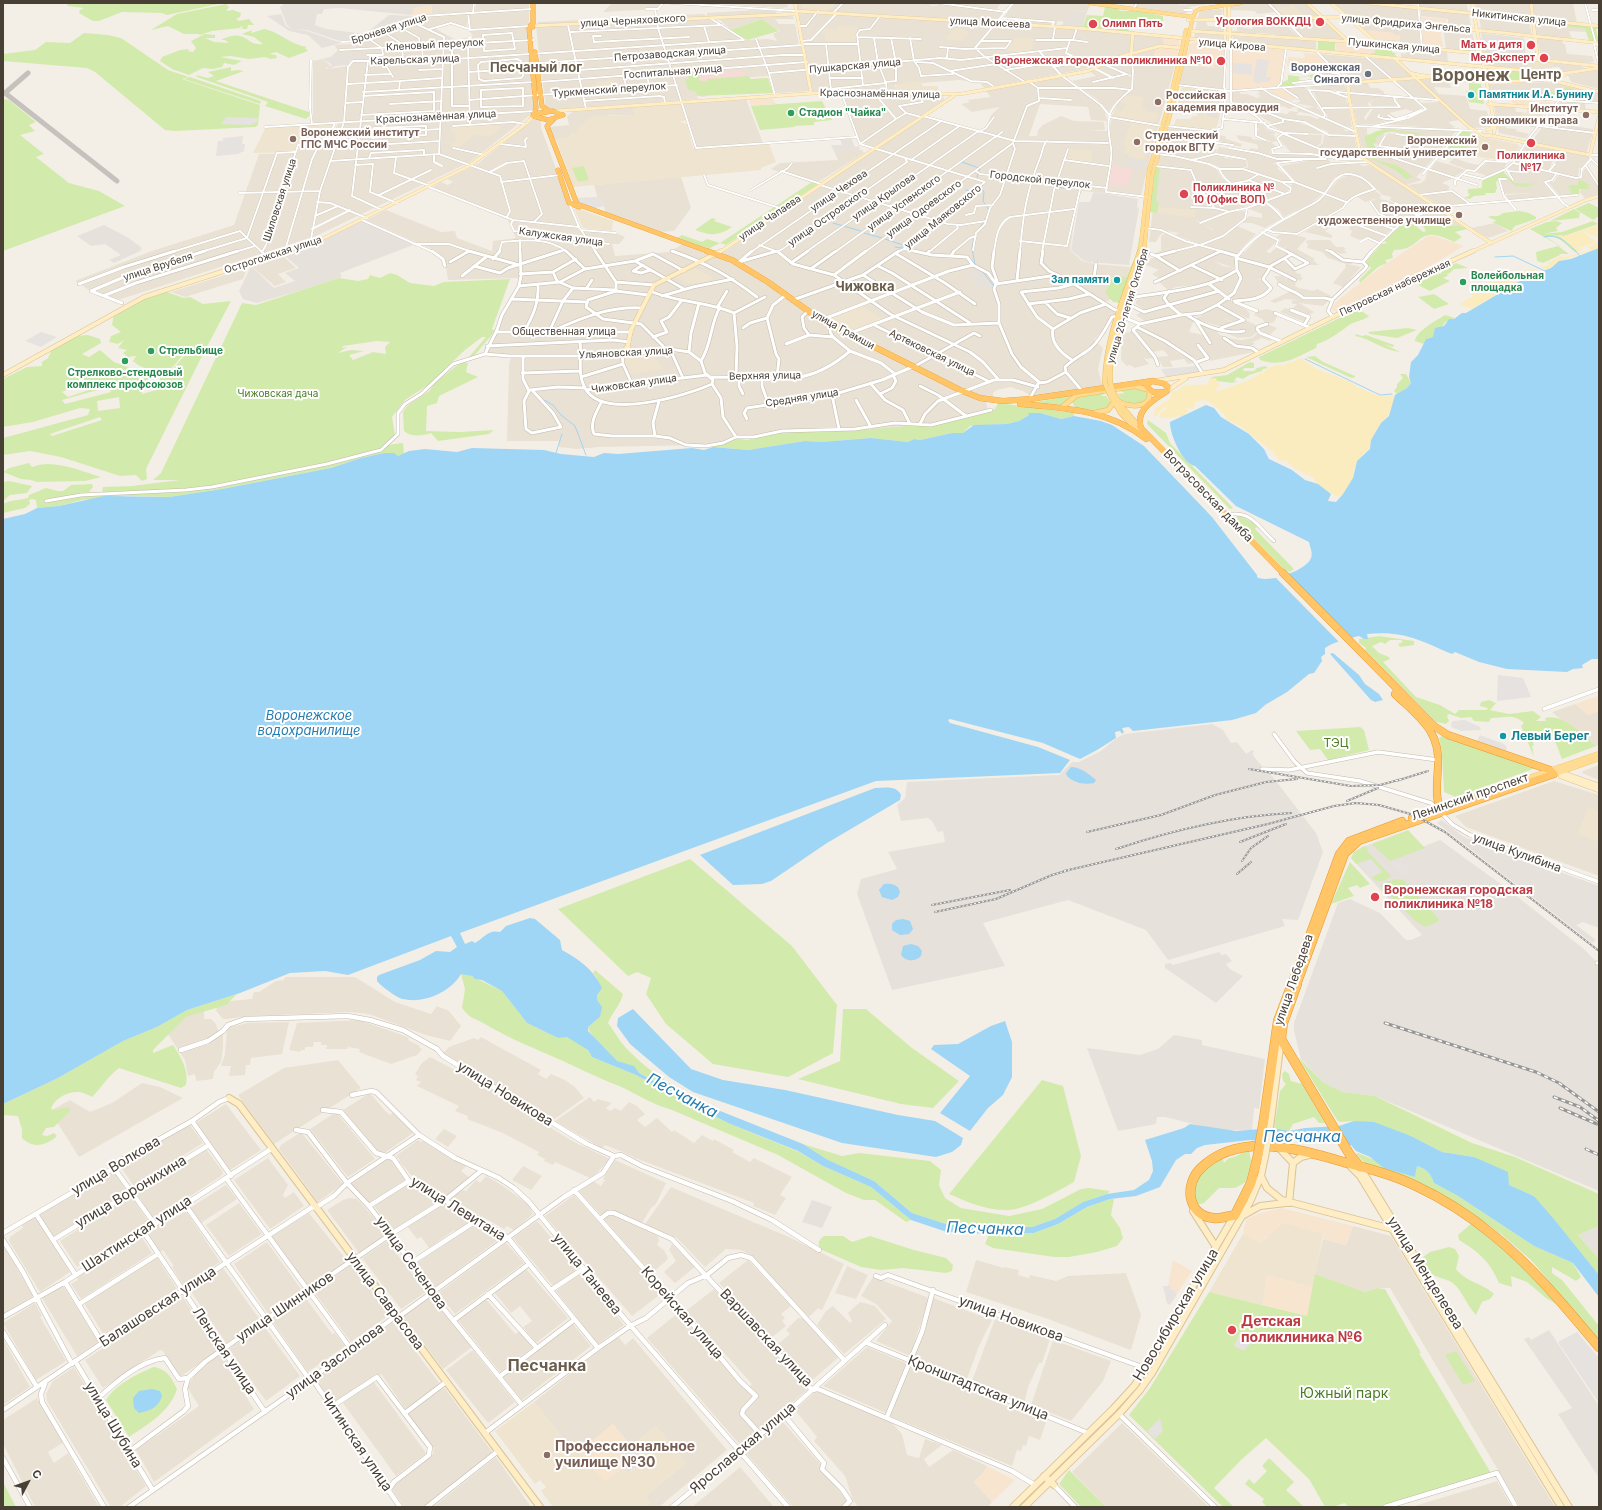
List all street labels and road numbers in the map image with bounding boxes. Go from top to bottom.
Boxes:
street label: Никитинская улица [1471,7,1567,29]
street label: Броневая улица [350,11,428,47]
street label: улица Черняховского [580,12,686,30]
street label: улица Фридриха Энгельса [1341,12,1471,36]
street label: улица Моисеева [949,15,1031,31]
street label: Кленовый переулок [386,36,484,54]
street label: улица Кирова [1198,36,1266,54]
street label: Пушкинская улица [1348,36,1440,56]
street label: Петрозаводская улица [614,44,726,64]
street label: Карельская улица [370,52,460,68]
street label: Пушкарская улица [809,56,901,76]
street label: Госпитальная улица [623,63,723,81]
street label: Туркменский переулок [552,80,666,100]
street label: Краснознамённая улица [820,87,940,101]
street label: Краснознамённая улица [376,108,496,126]
street label: Шиловская улица [261,157,299,243]
street label: улица Чехова [808,167,870,215]
street label: Городской переулок [989,169,1091,191]
street label: улица Крылова [850,171,918,223]
street label: улица Успенского [865,173,943,233]
street label: улица Одоевского [884,178,964,240]
street label: улица Маяковского [902,182,984,252]
street label: улица Островского [786,185,870,249]
street label: улица Чапаева [737,193,803,243]
street label: Калужская улица [518,225,604,249]
street label: Острогожская улица [223,234,323,276]
street label: улица 20-летия Октября [1105,247,1151,365]
street label: улица Врубеля [122,250,194,284]
street label: Петровская набережная [1338,257,1452,319]
street label: улица Грамши [809,308,877,352]
street label: Общественная улица [512,326,616,338]
street label: Артековская улица [887,327,977,379]
street label: Ульяновская улица [579,345,673,361]
street label: Верхняя улица [729,369,801,383]
street label: Чижовская улица [591,372,677,396]
street label: Средняя улица [765,386,839,410]
street label: Вогрэсовская дамба [1160,447,1256,545]
street label: Ленинский проспект [1410,770,1530,824]
street label: улица Кулибина [1471,830,1563,876]
street label: улица Лебедева [1272,932,1316,1028]
street label: улица Новикова [454,1058,556,1130]
street label: улица Волкова [68,1133,164,1199]
street label: улица Воронихина [72,1152,190,1232]
street label: улица Левитана [407,1173,509,1245]
street label: Шахтинская улица [79,1192,195,1276]
street label: улица Сеченова [372,1213,450,1313]
street label: улица Менделеева [1383,1213,1467,1333]
street label: улица Танеева [549,1230,625,1318]
street label: Новосибирская улица [1130,1246,1222,1384]
street label: улица Саврасова [343,1249,427,1353]
street label: Балашовская улица [97,1263,219,1351]
street label: Корейская улица [637,1263,727,1363]
street label: улица Шинников [233,1268,337,1346]
street label: Варшавская улица [716,1286,816,1390]
street label: улица Новикова [956,1292,1066,1346]
street label: Ленская улица [189,1304,259,1398]
street label: улица Заслонова [283,1320,387,1402]
street label: Кронштадтская улица [905,1352,1051,1424]
street label: улица Шубина [81,1379,145,1471]
street label: Читинская улица [317,1389,395,1495]
street label: Ярославская улица [687,1399,799,1497]

